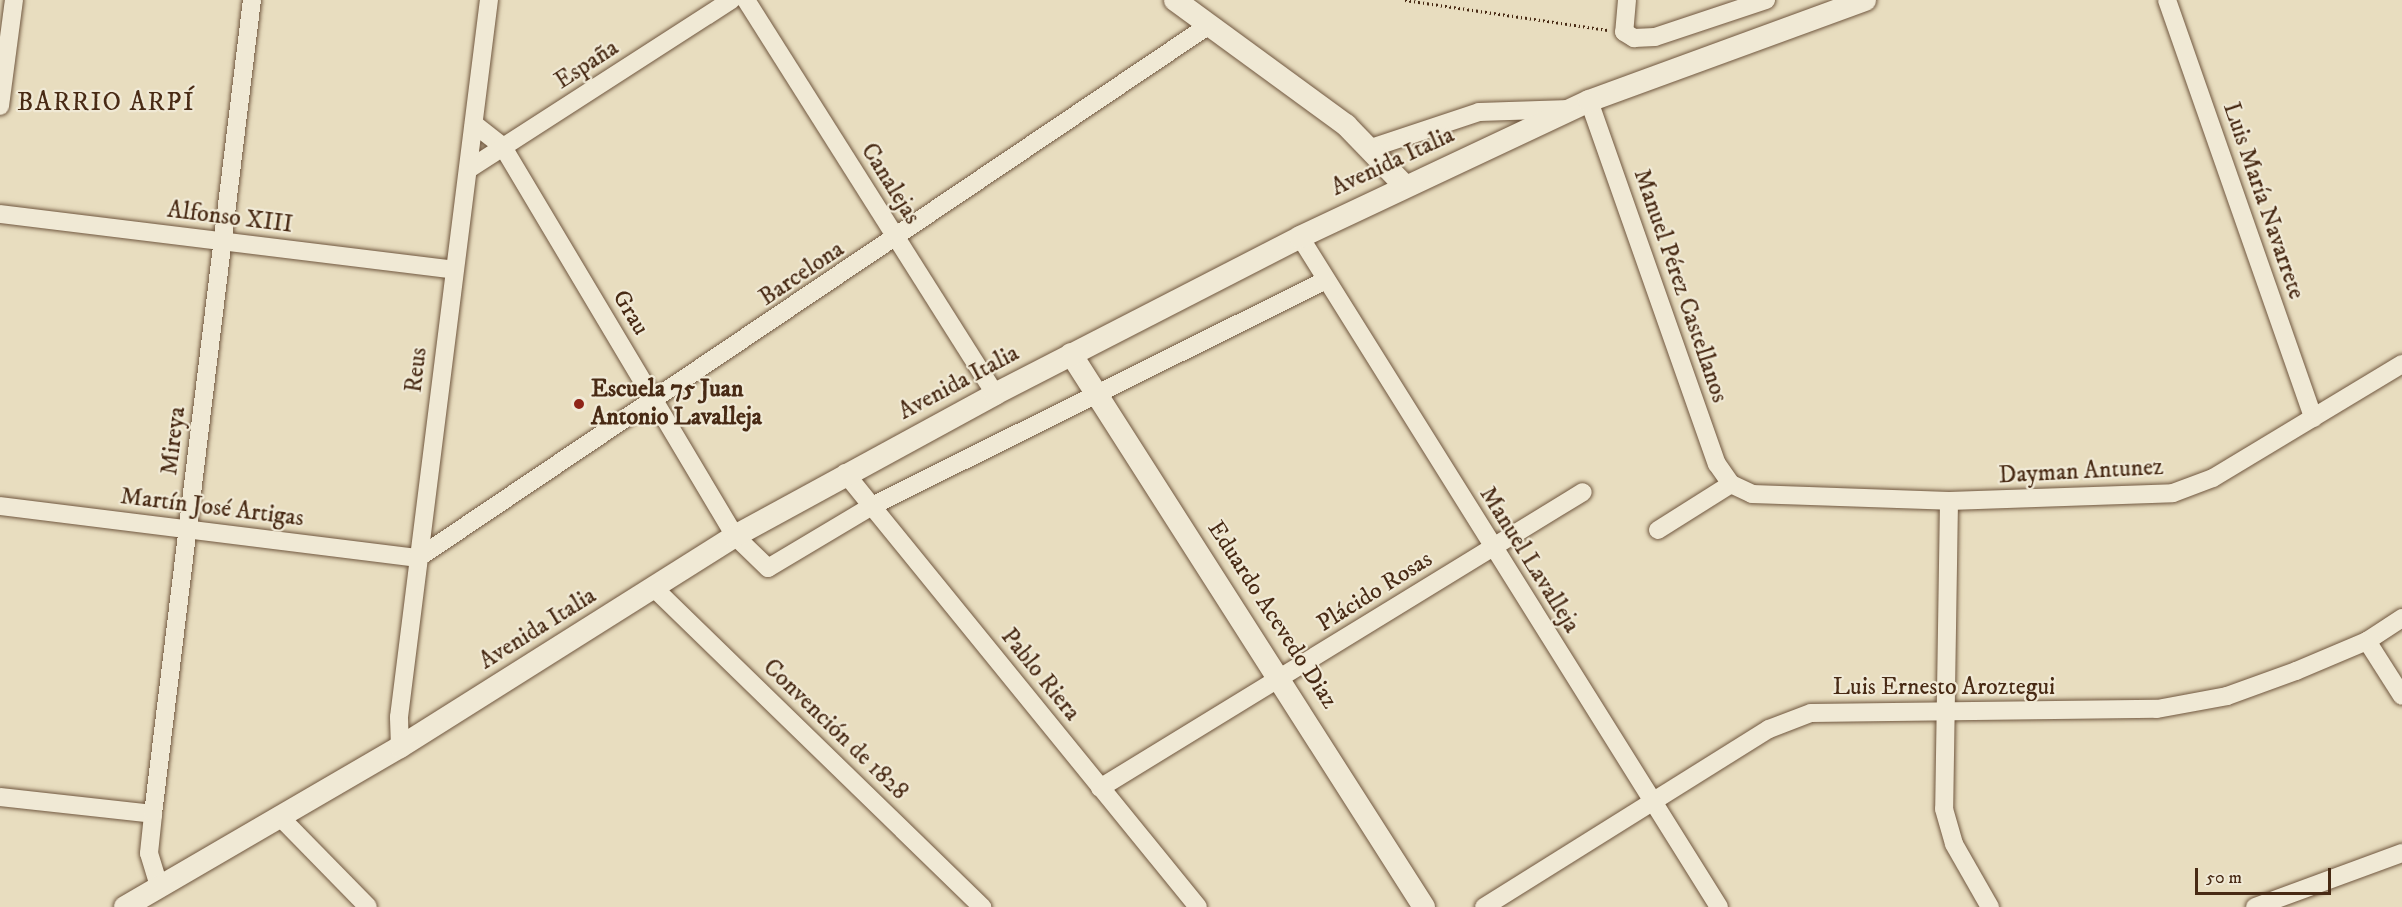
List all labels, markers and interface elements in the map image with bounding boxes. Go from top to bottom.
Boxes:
street label: España [550,34,624,96]
district label: BARRIO ARPÍ [17,87,195,119]
street label: Luis María Navarrete [2216,99,2310,303]
street label: Avenida Italia [1327,121,1459,203]
street label: Canalejas [854,138,926,230]
street label: Manuel Pérez Castellanos [1627,166,1733,406]
street label: Alfonso XIII [166,196,294,240]
street label: Barcelona [754,235,850,313]
street label: Grau [605,285,655,341]
street label: Avenida Italia [894,339,1024,427]
street label: Reus [400,346,434,394]
place label: Escuela 75 Juan Antonio Lavalleja [591,376,762,432]
marker: Escuela 75 Juan Antonio Lavalleja [572,397,586,411]
street label: Mireya [156,405,192,477]
street label: Dayman Antunez [1998,453,2164,491]
street label: Martín José Artigas [119,482,305,534]
street label: Manuel Lavalleja [1473,482,1585,638]
street label: Eduardo Acevedo Diaz [1201,516,1343,714]
street label: Plácido Rosas [1312,545,1438,639]
street label: Avenida Italia [474,582,602,676]
street label: Pablo Riera [994,623,1086,727]
street label: Convención de 1828 [756,653,914,807]
street label: Luis Ernesto Aroztegui [1833,674,2055,702]
scale bar [2198,856,2334,894]
text: 50 m [2206,867,2242,889]

